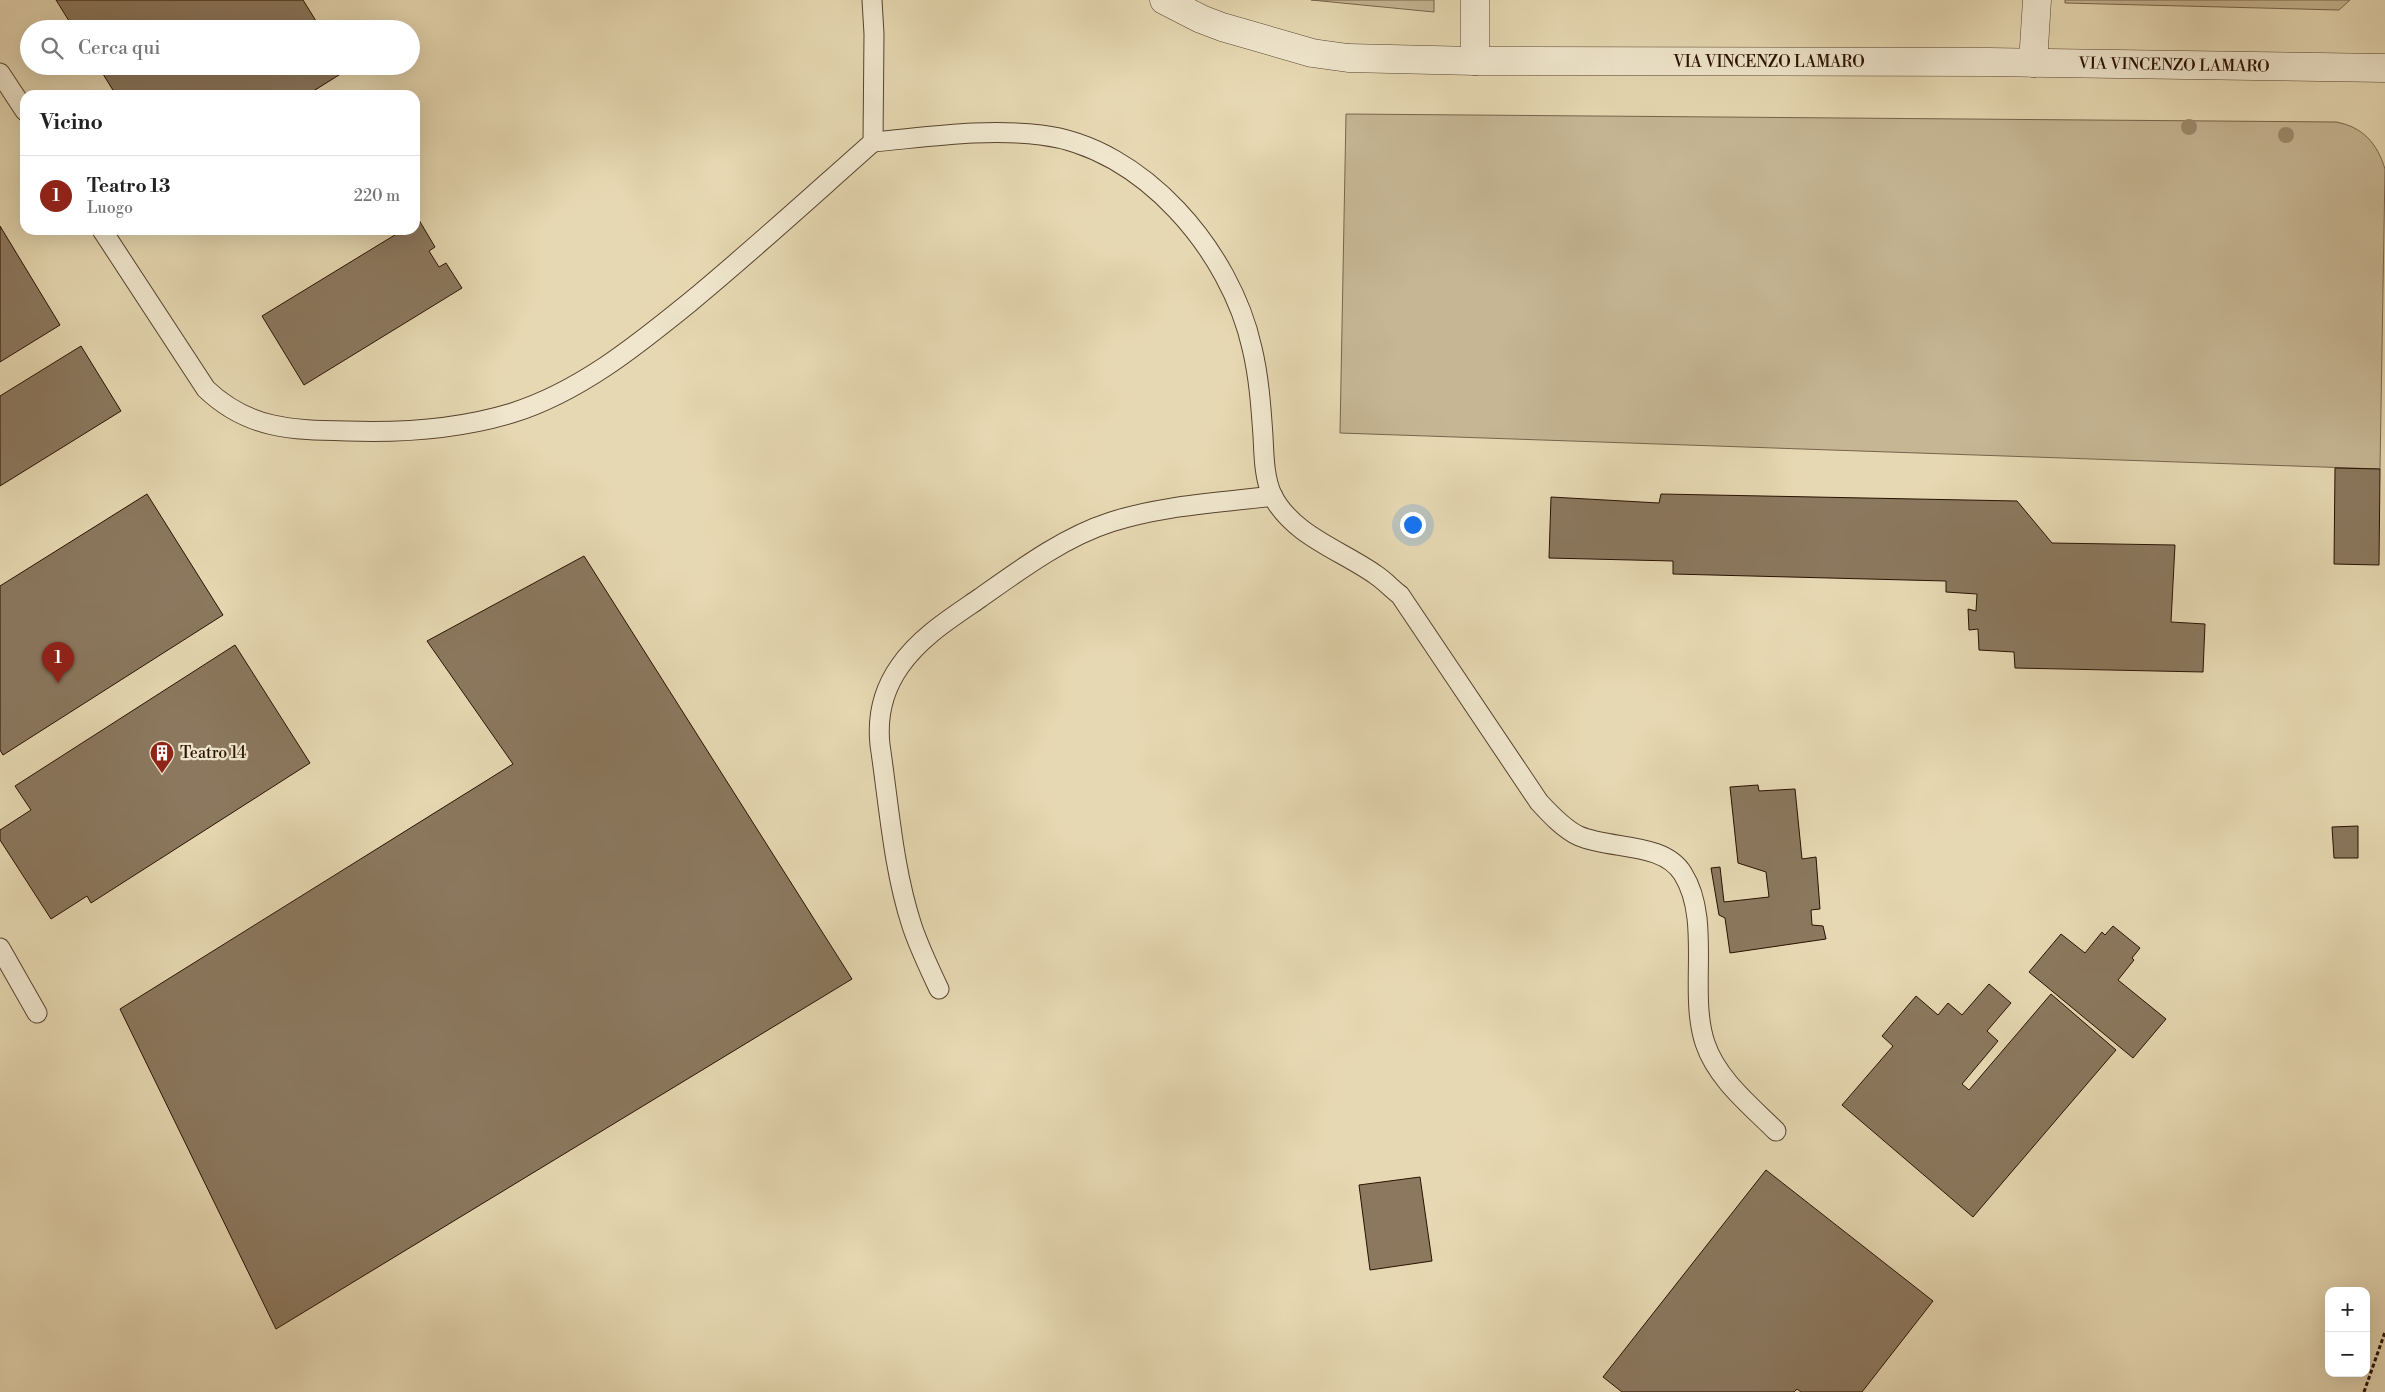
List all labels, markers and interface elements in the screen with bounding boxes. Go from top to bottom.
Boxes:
search box [20,20,420,75]
icon: search [38,34,66,62]
text: Cerca qui [78,36,161,60]
street label: VIA VINCENZO LAMARO [1672,52,1865,72]
street label: VIA VINCENZO LAMARO [2077,53,2270,77]
text: Vicino [40,110,103,136]
text: Teatro 13 [87,174,170,198]
text: 1 [52,186,60,206]
text: 220 m [354,186,400,206]
text: Luogo [87,198,133,218]
your location [1400,512,1426,538]
pin: 1 [42,642,74,683]
building icon: Teatro 14 [149,740,175,774]
place label: Teatro 14 [180,743,247,763]
map controls [2325,1287,2370,1377]
button: + [2325,1287,2370,1332]
button: − [2325,1332,2370,1377]

